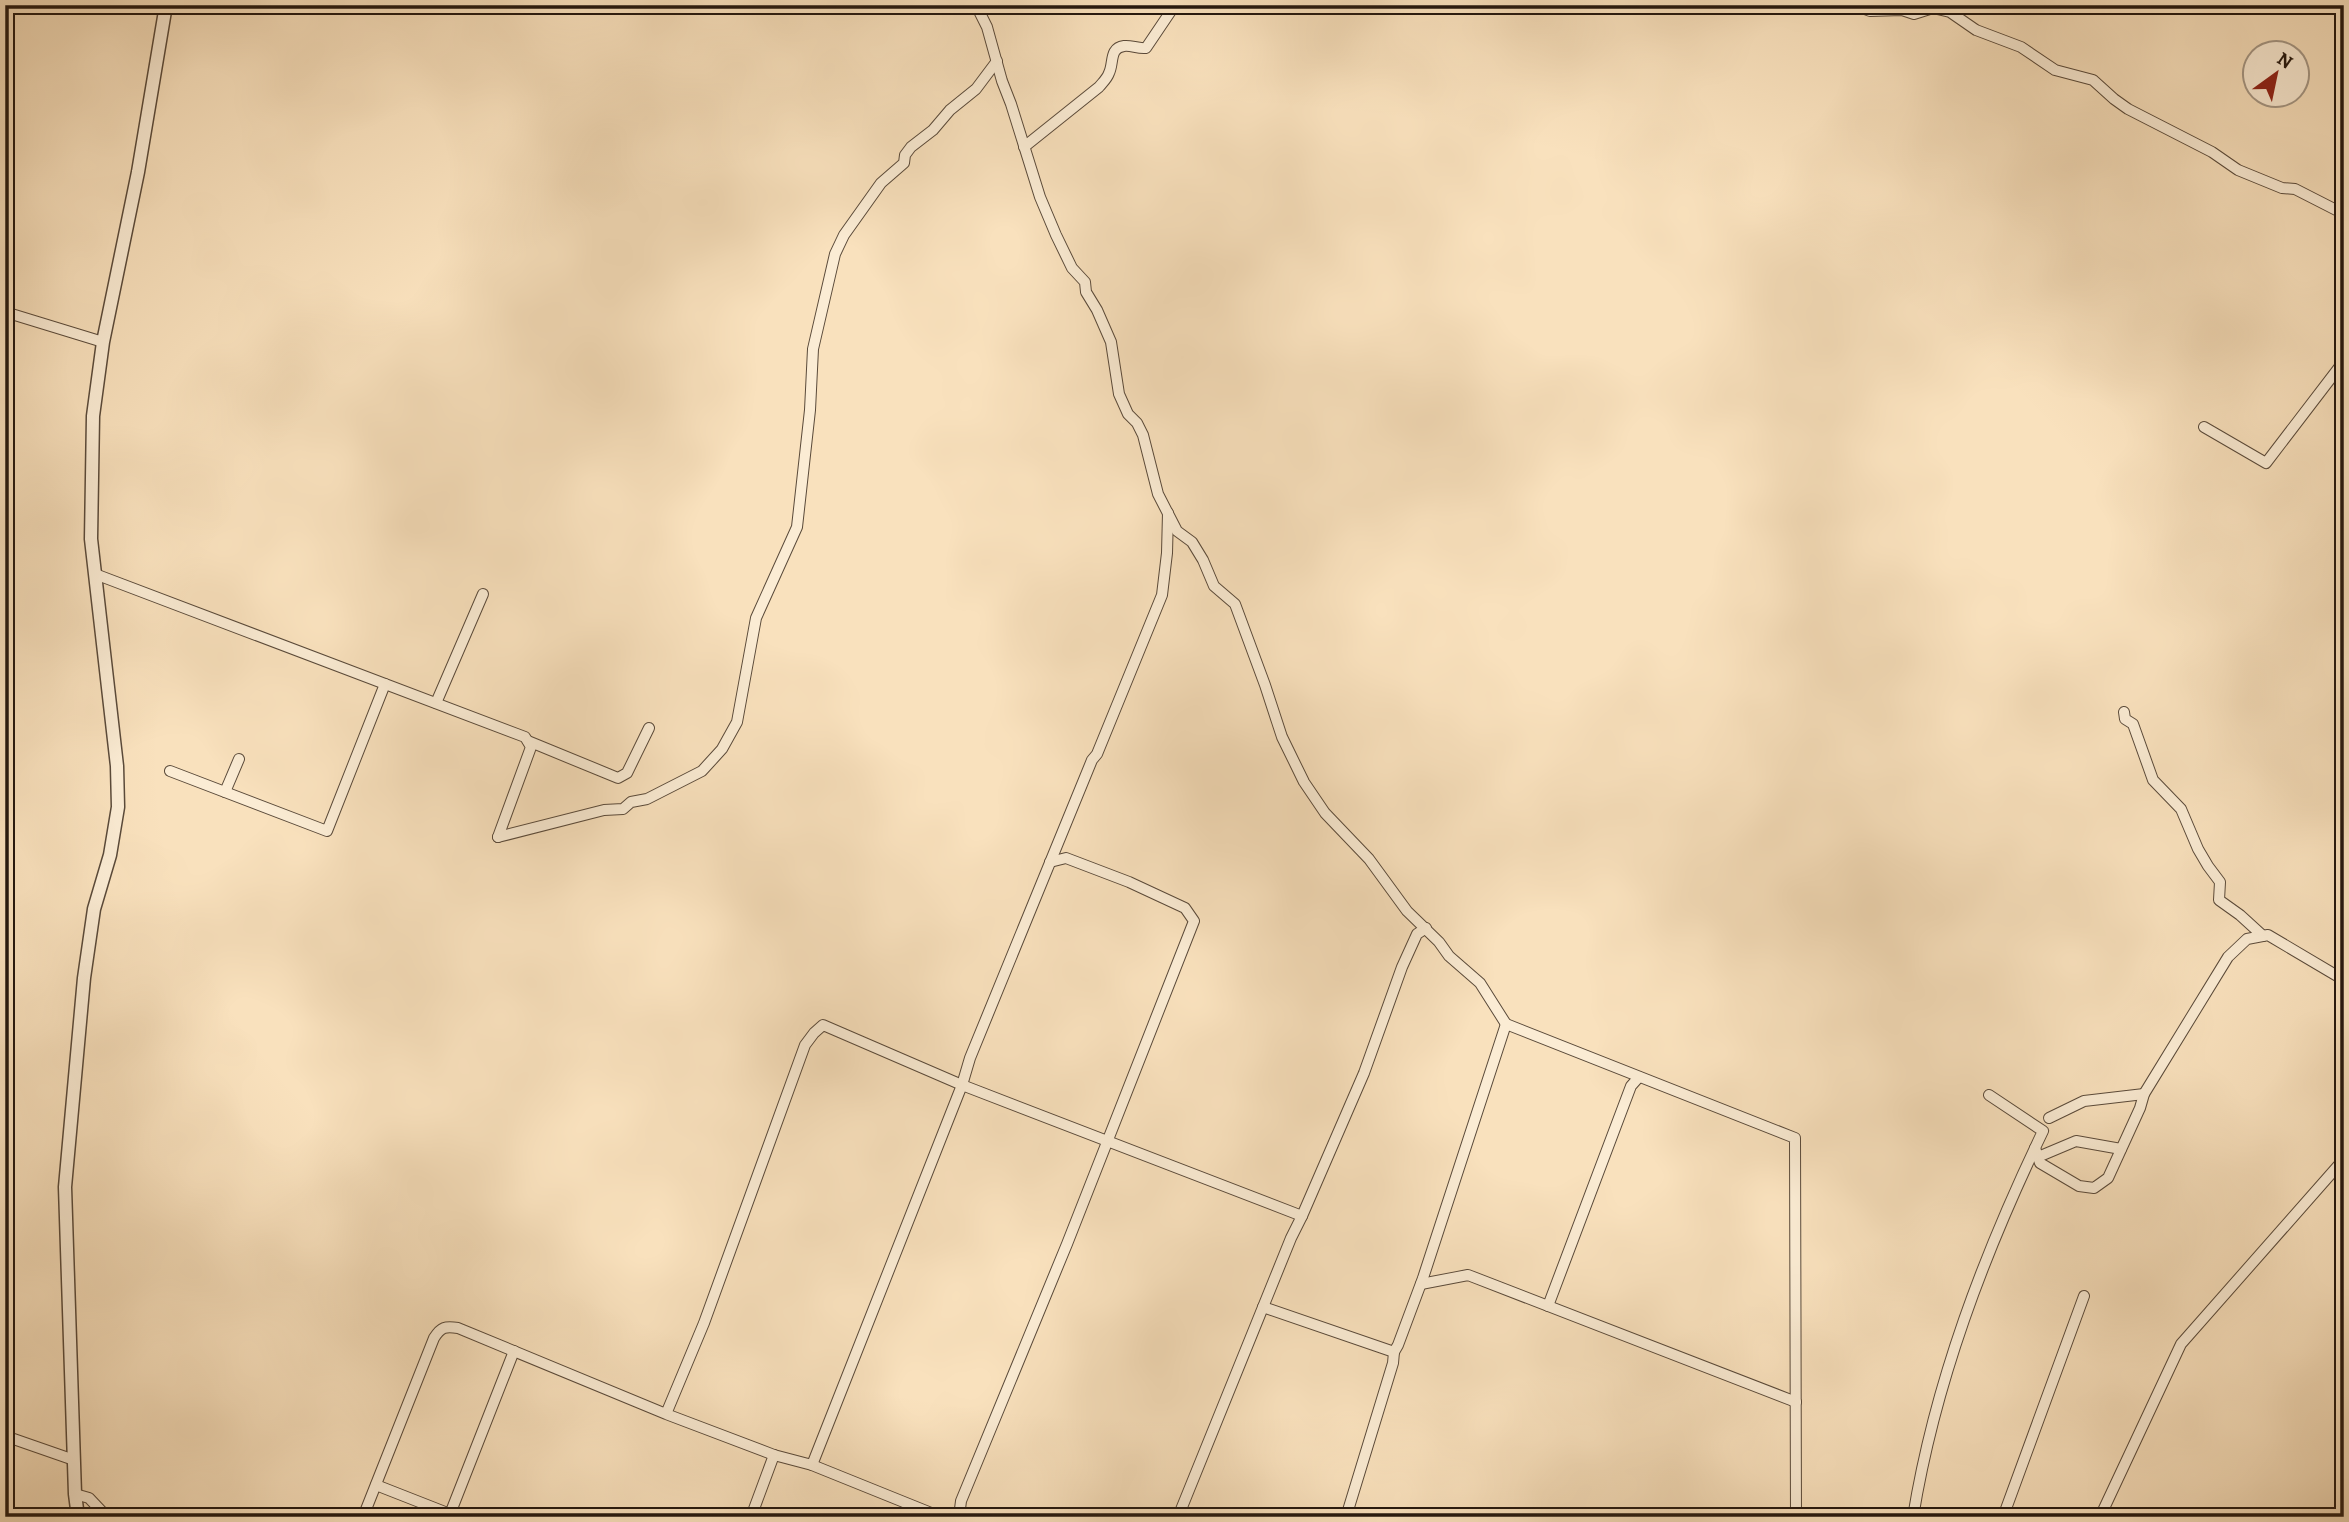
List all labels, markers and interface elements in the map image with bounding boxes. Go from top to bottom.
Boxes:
north arrow [2240,38,2310,108]
text: N [2272,46,2298,75]

